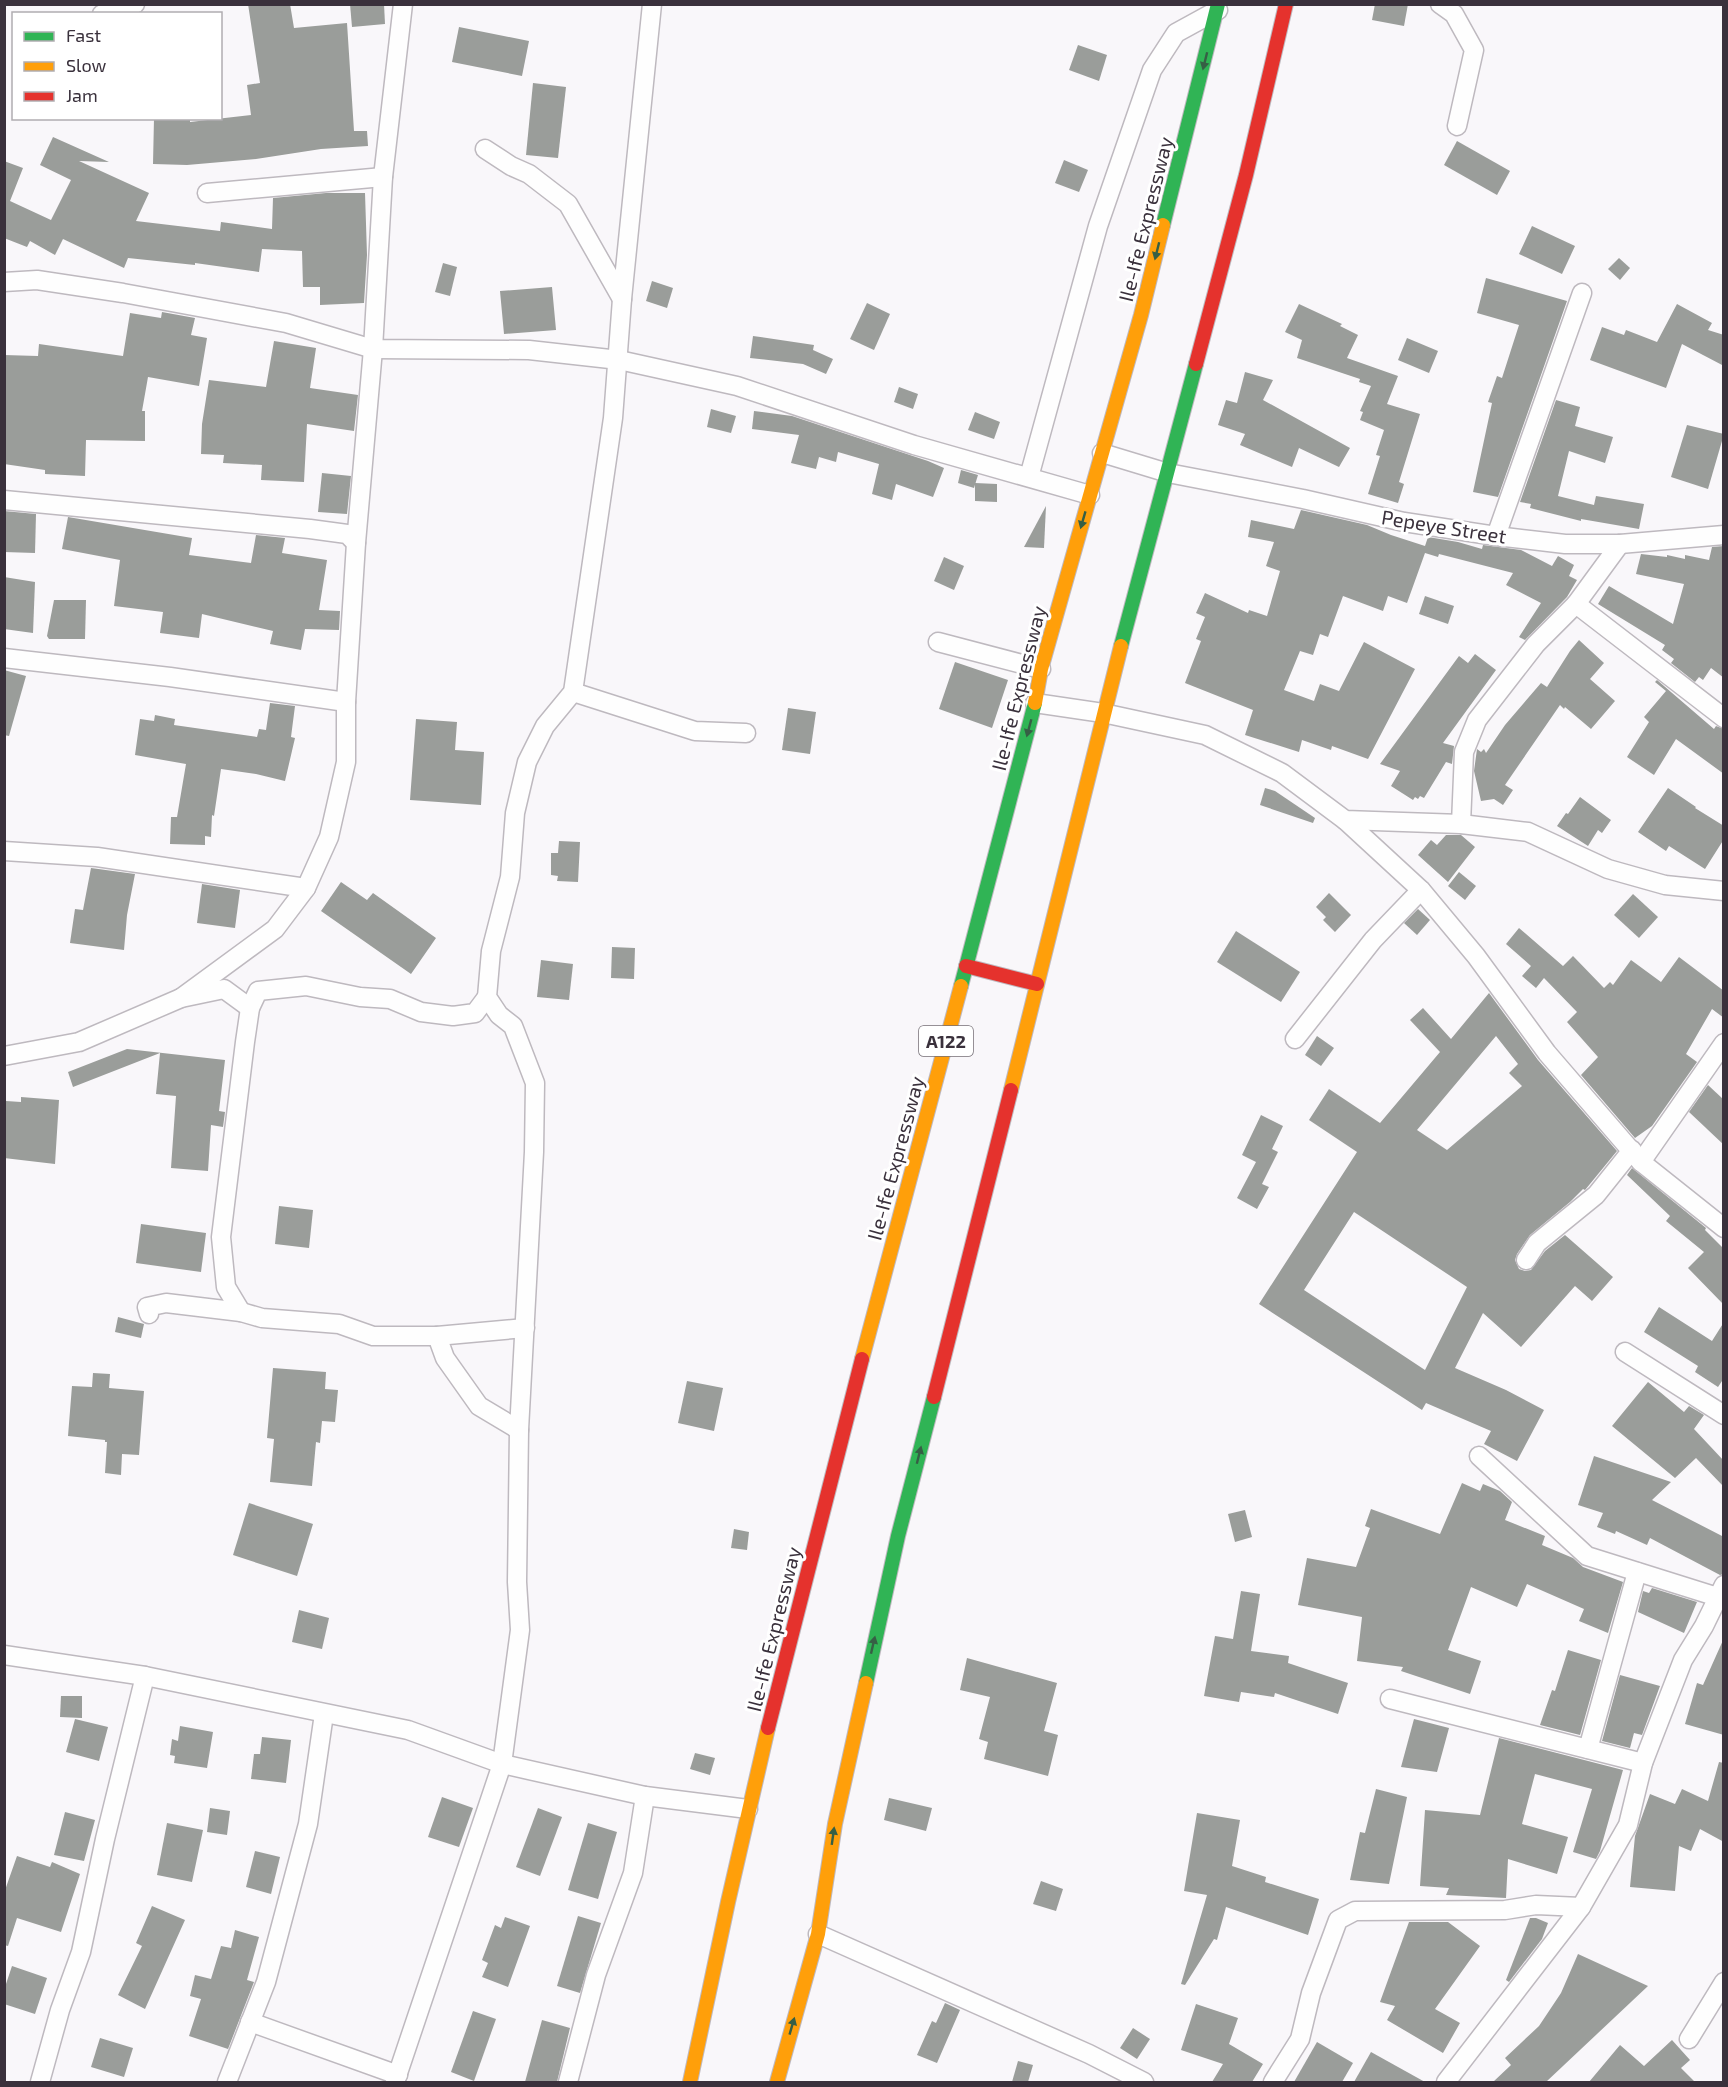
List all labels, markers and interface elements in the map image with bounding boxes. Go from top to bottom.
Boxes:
legend [12,12,222,120]
text: Fast [66,24,101,46]
one-way arrow [1199,52,1209,71]
text: Slow [66,54,107,76]
text: Jam [66,84,98,106]
street label: Ile-Ife Expressway [1113,134,1177,304]
one-way arrow [1152,241,1162,260]
street label: Pepeye Street [1380,504,1508,548]
one-way arrow [1078,510,1088,529]
street label: Ile-Ife Expressway [986,603,1050,773]
one-way arrow [1023,719,1033,738]
road number: A122 [919,1026,973,1056]
street label: Ile-Ife Expressway [862,1073,929,1243]
one-way arrow [914,1446,924,1464]
street label: Ile-Ife Expressway [741,1544,805,1714]
one-way arrow [869,1636,879,1654]
one-way arrow [828,1826,837,1845]
one-way arrow [788,2017,797,2035]

